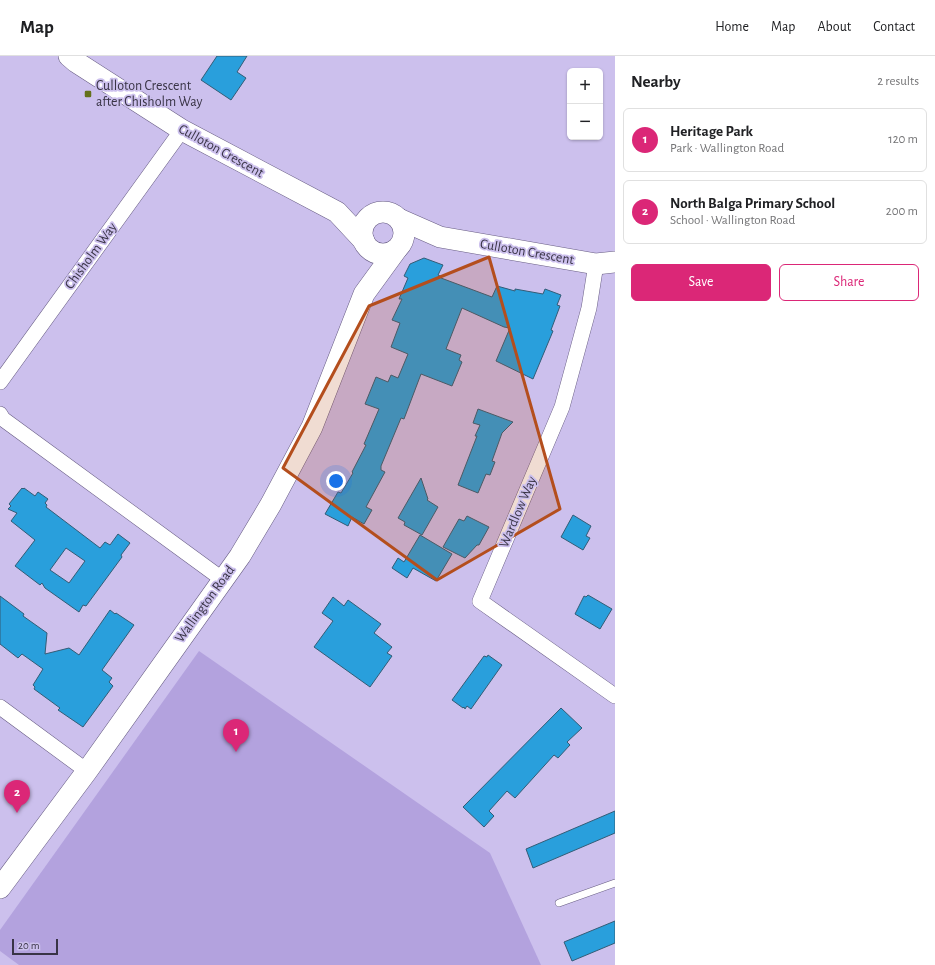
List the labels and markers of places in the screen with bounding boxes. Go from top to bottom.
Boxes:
place label: Culloton Crescent after Chisholm Way [96,79,203,109]
marker: Culloton Crescent after Chisholm Way [83,89,93,99]
pin: 1 [223,719,249,752]
pin: 2 [4,780,30,813]

